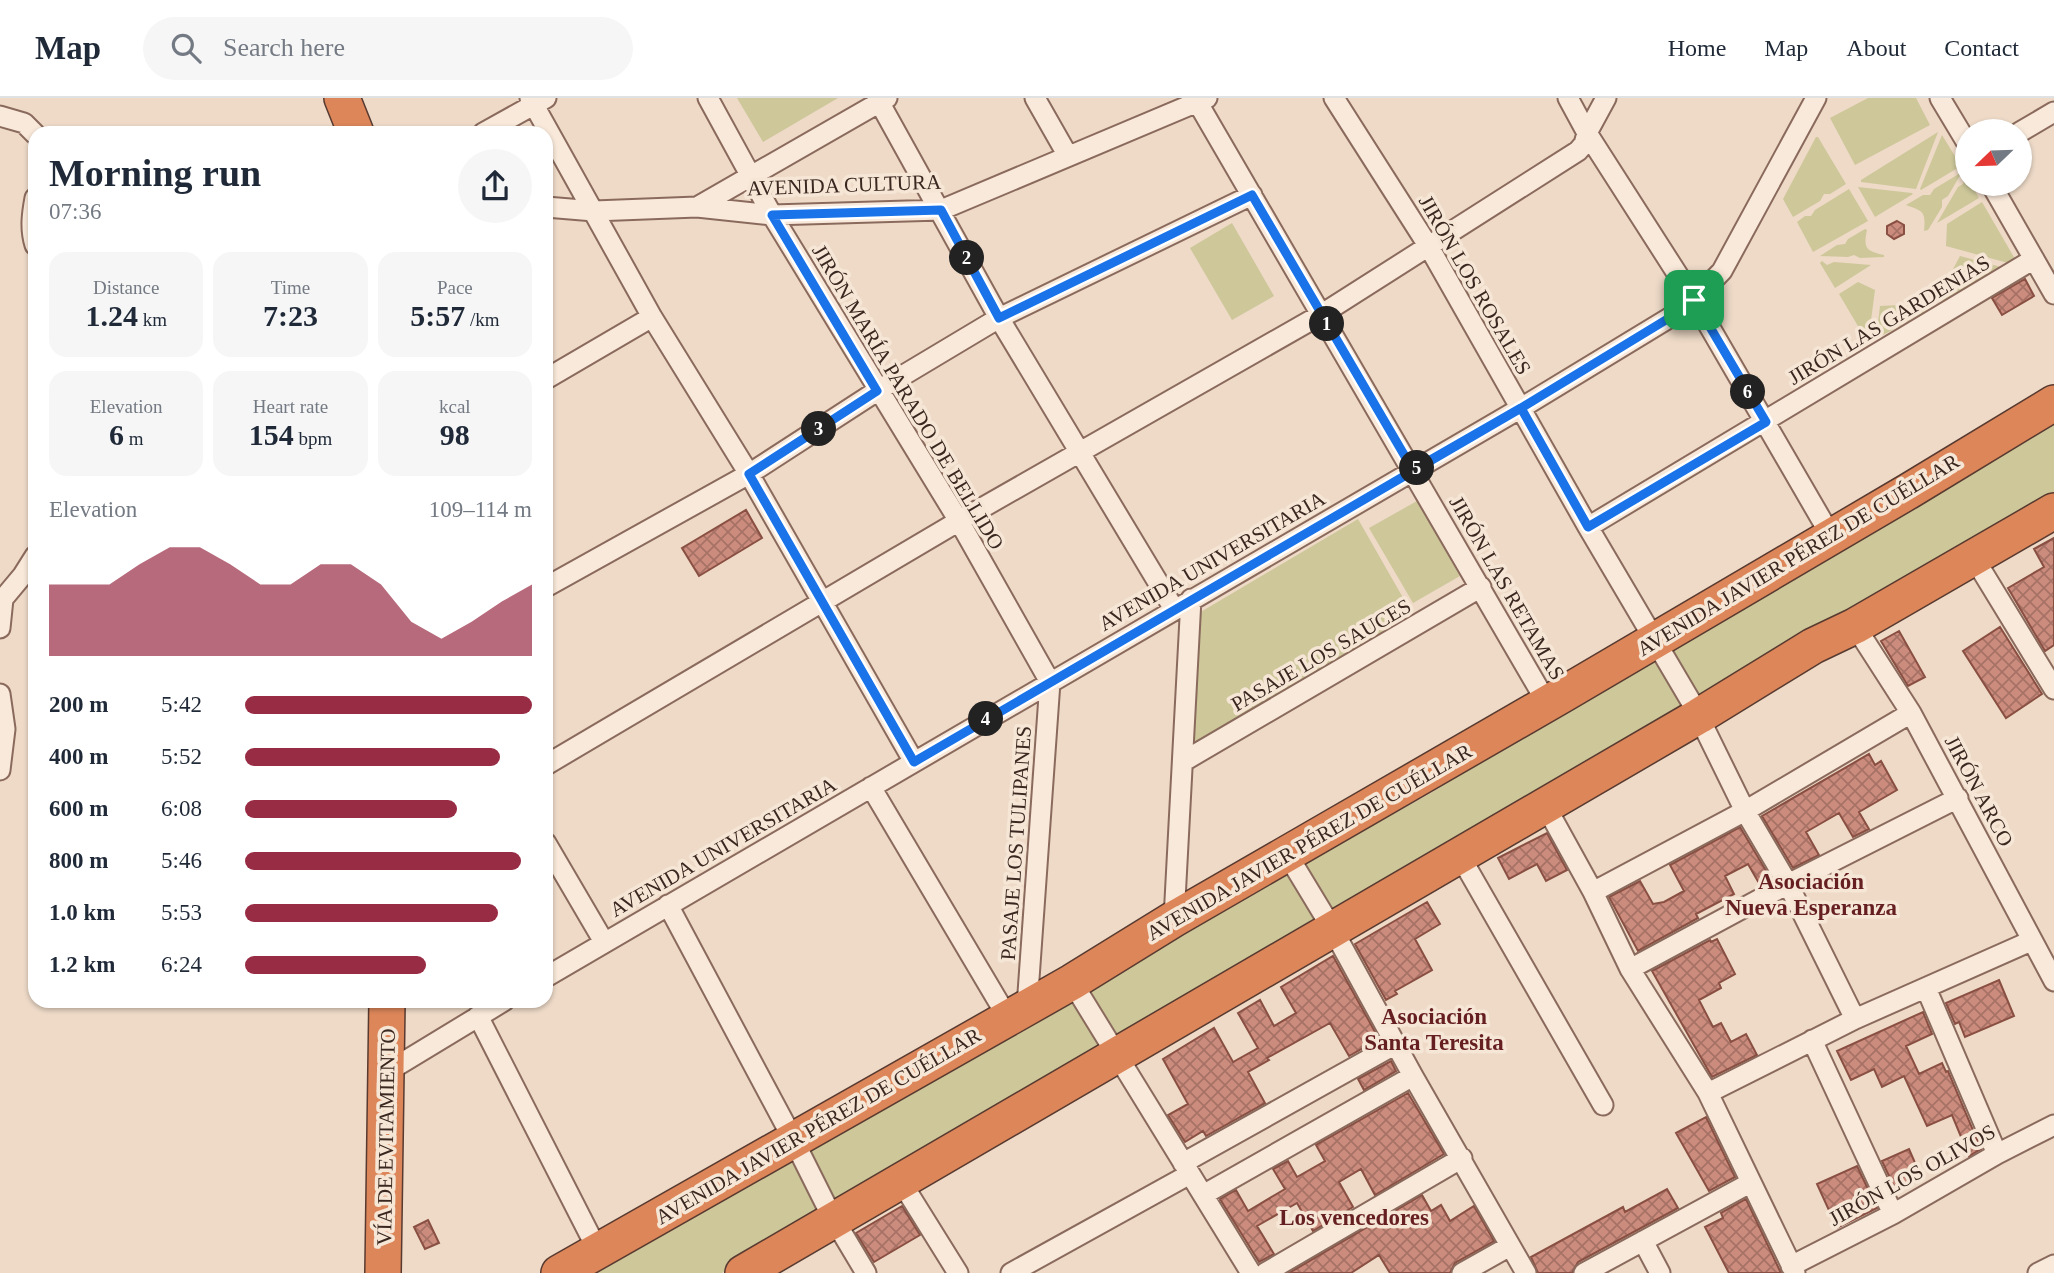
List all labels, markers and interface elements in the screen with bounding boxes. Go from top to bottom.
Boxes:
search box [143,17,633,80]
icon: search [167,29,205,67]
text: Map [35,30,101,66]
text: Search here [223,33,345,62]
text: Home [1668,35,1726,61]
text: Map [1764,35,1808,61]
text: About [1846,35,1906,61]
text: Contact [1944,35,2019,61]
north arrow [1955,119,2032,196]
map controls [1955,119,2032,196]
button: share [458,149,532,223]
text: Morning run [49,152,261,194]
street label: AVENIDA CULTURA [746,170,942,200]
street label: JIRÓN LOS ROSALES [1414,191,1536,379]
text: 07:36 [49,199,101,224]
street label: JIRÓN MARÍA PARADO DE BELLIDO [807,240,1009,554]
pin: 2 [950,240,984,276]
text: 2 [962,247,971,268]
street label: JIRÓN LAS GARDENIAS [1784,250,1994,390]
pin [1664,270,1724,330]
text: Distance [93,277,159,298]
text: Time [271,277,310,298]
text: Pace [437,277,473,298]
icon: arrive [1675,281,1713,319]
text: 1.24 [85,299,138,332]
text: 7:23 [263,299,318,332]
text: 5:57 [410,299,465,332]
pin: 1 [1310,306,1344,342]
text: km [138,309,167,330]
text: /km [465,309,499,330]
text: 1 [1322,313,1331,334]
pin: 6 [1730,374,1766,410]
text: 6 [1743,381,1752,402]
text: Elevation [90,396,163,417]
text: Heart rate [253,396,328,417]
text: kcal [439,396,471,417]
pin: 3 [802,412,836,446]
text: 6 [109,418,124,451]
text: 154 [249,418,294,451]
text: 98 [440,418,470,451]
text: 3 [814,418,823,439]
text: m [124,428,143,449]
text: bpm [294,428,332,449]
street label: AVENIDA JAVIER PÉREZ DE CUÉLLAR [1633,449,1963,661]
pin: 5 [1400,450,1434,486]
text: 5 [1412,457,1421,478]
street label: AVENIDA UNIVERSITARIA [1094,486,1330,636]
street label: JIRÓN LAS RETAMAS [1445,492,1569,684]
text: Elevation [49,497,137,522]
text: 109–114 m [429,497,532,522]
street label: PASAJE LOS SAUCES [1227,594,1415,716]
text: 200 m [49,692,108,717]
text: 5:42 [161,692,202,717]
pin: 4 [968,702,1004,736]
text: 4 [981,708,990,729]
street label: PASAJE LOS TULIPANES [996,725,1036,961]
street label: JIRÓN ARCO [1940,732,2018,850]
street label: AVENIDA JAVIER PÉREZ DE CUÉLLAR [1142,739,1476,945]
text: 400 m [49,744,108,769]
text: 5:52 [161,744,202,769]
street label: AVENIDA UNIVERSITARIA [605,772,841,922]
text: 600 m [49,796,108,821]
text: 6:08 [161,796,202,821]
text: 800 m [49,848,108,873]
text: 5:46 [161,848,202,873]
district label: Asociación Nueva Esperanza [1725,869,1897,920]
text: 1.0 km [49,900,115,925]
text: 5:53 [161,900,202,925]
text: 1.2 km [49,952,115,977]
text: 6:24 [161,952,202,977]
district label: Asociación Santa Teresita [1364,1004,1504,1055]
street label: AVENIDA JAVIER PÉREZ DE CUÉLLAR [651,1023,985,1229]
street label: VÍA DE EVITAMIENTO [372,1028,400,1246]
street label: JIRÓN LOS OLIVOS [1825,1119,1999,1231]
district label: Los vencedores [1279,1205,1429,1230]

